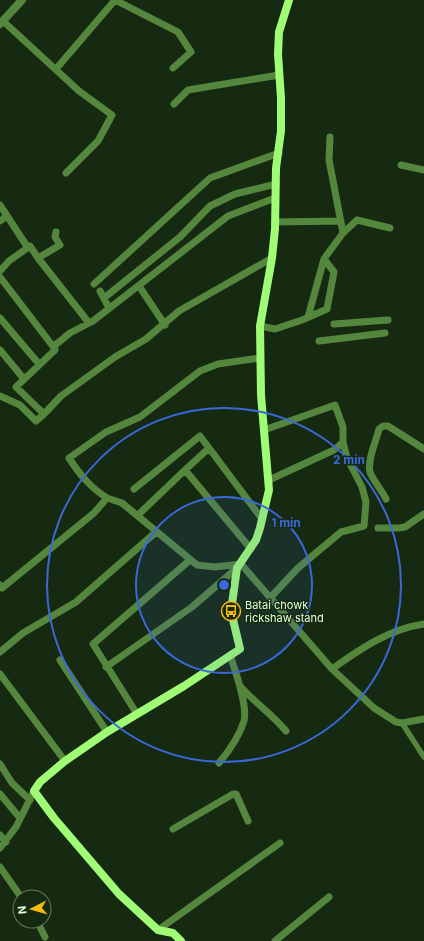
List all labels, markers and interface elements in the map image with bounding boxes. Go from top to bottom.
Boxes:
text: 2 min [333,452,365,467]
text: 1 min [271,515,301,530]
centre of rings [217,578,231,592]
place label: Batai chowk rickshaw stand [245,598,324,625]
bus stop icon: Batai chowk rickshaw stand [220,600,242,622]
north arrow [12,889,52,929]
text: N [15,905,29,915]

